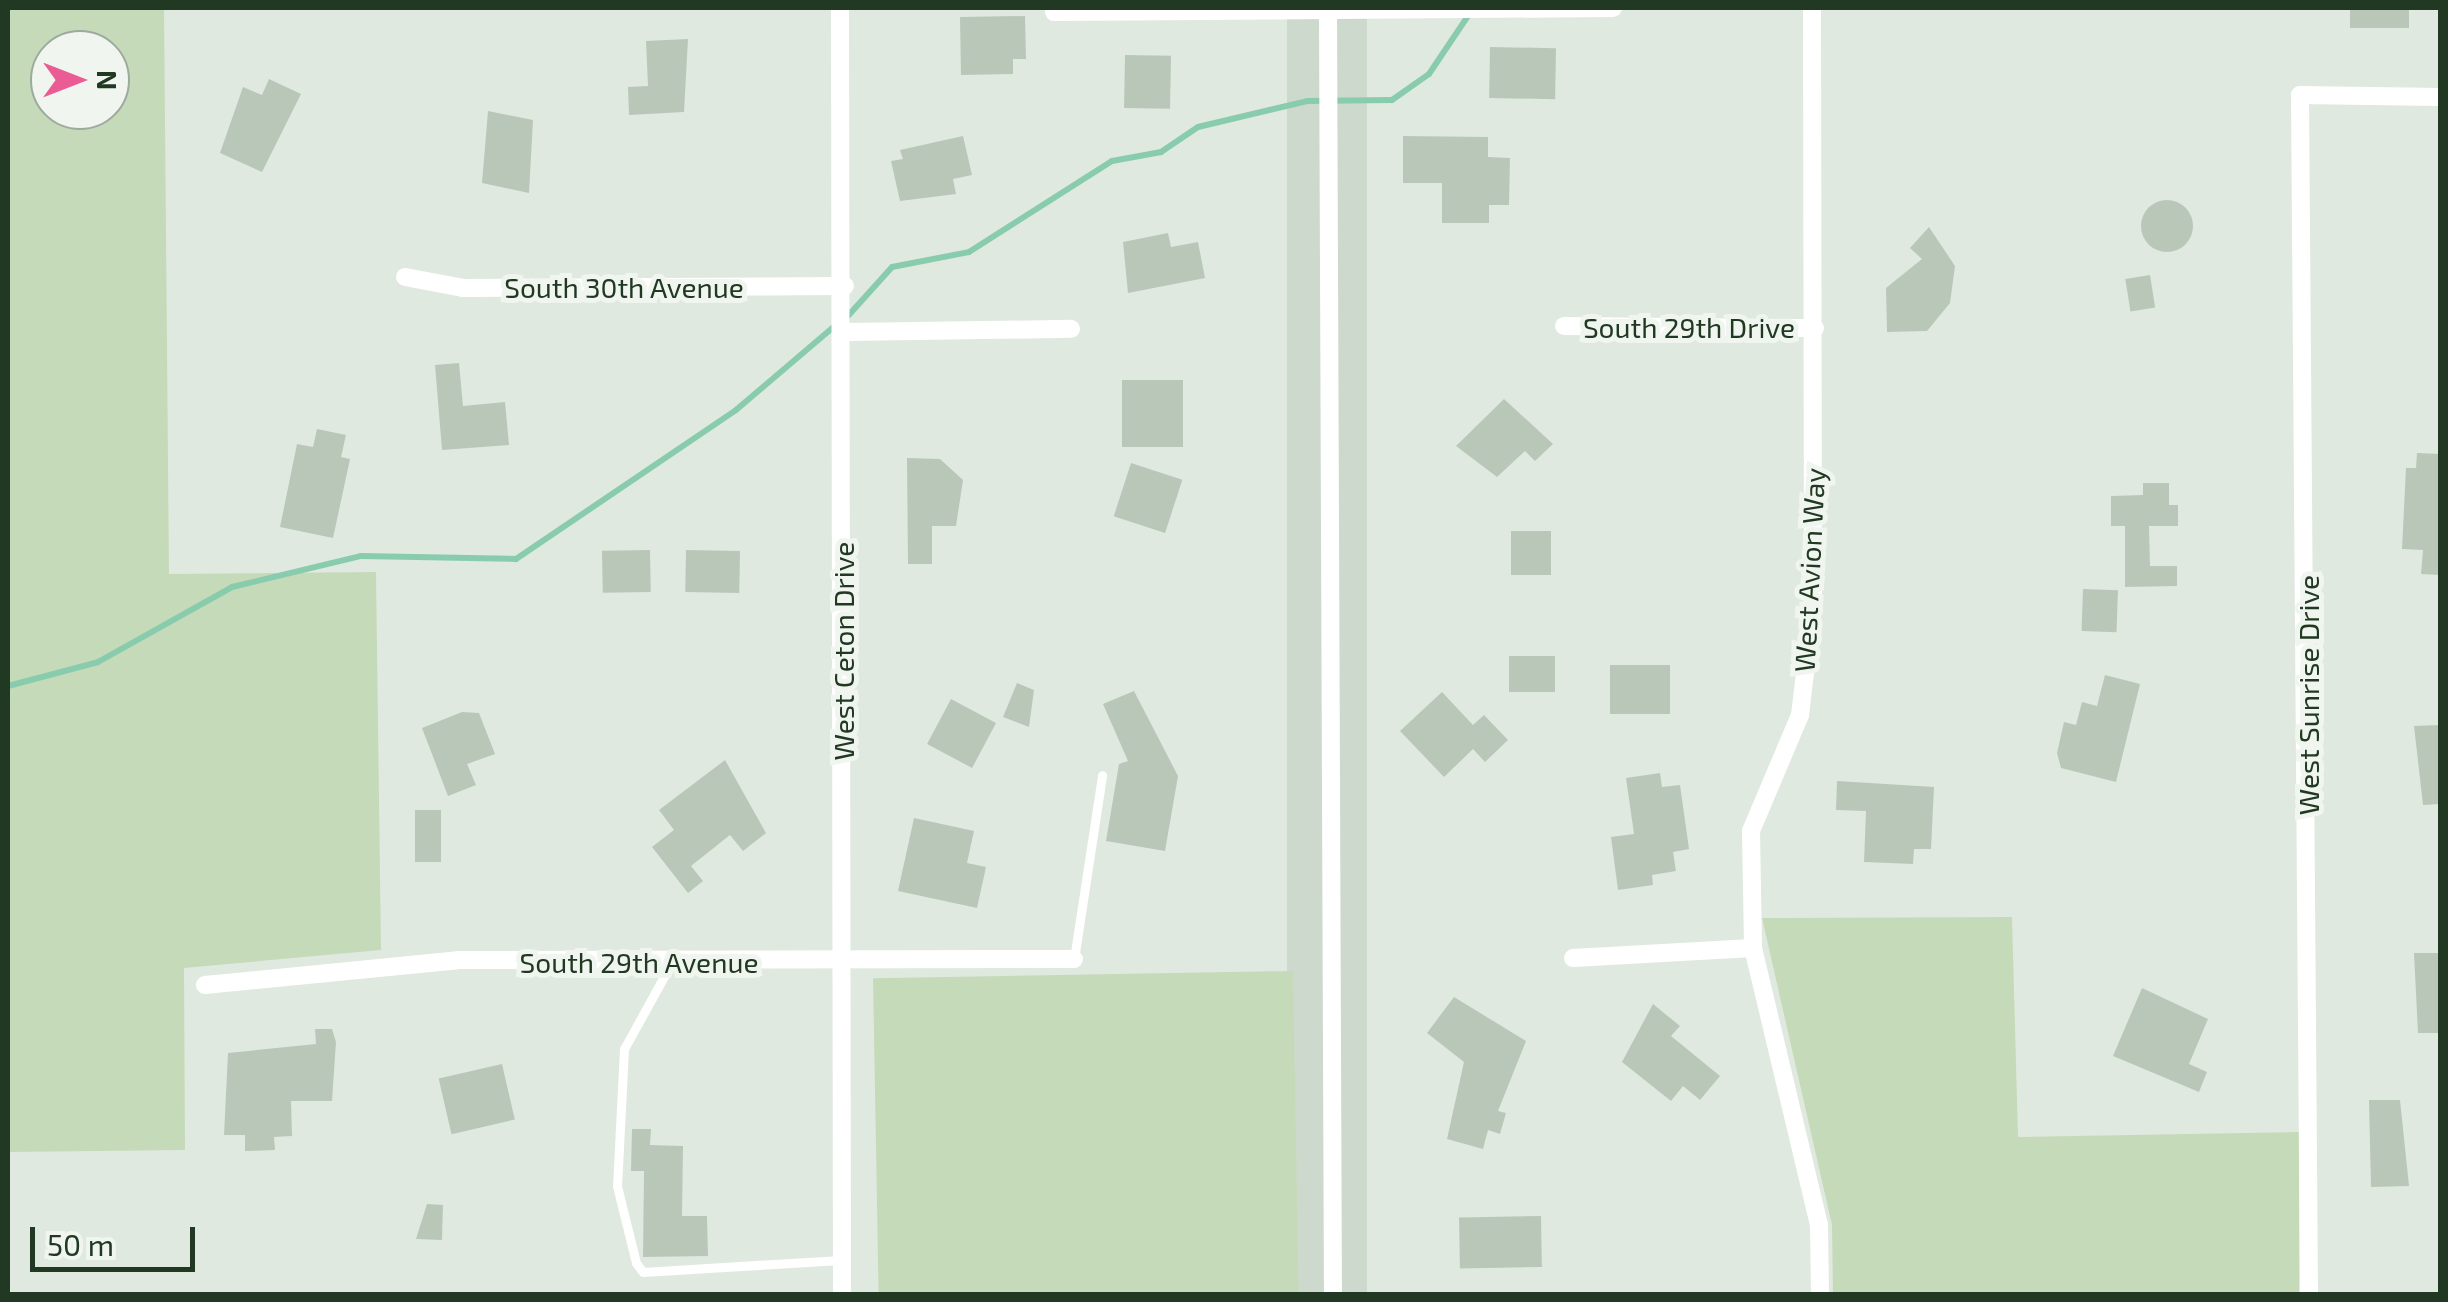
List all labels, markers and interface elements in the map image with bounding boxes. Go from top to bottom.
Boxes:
north arrow [30,30,130,130]
text: N [91,70,125,90]
street label: South 30th Avenue [504,270,744,304]
street label: South 29th Drive [1583,310,1795,344]
street label: West Avion Way [1787,466,1831,674]
street label: West Ceton Drive [826,542,860,760]
street label: West Sunrise Drive [2291,575,2325,815]
street label: South 29th Avenue [519,945,759,979]
scale bar [35,1207,200,1269]
text: 50 m [47,1226,114,1262]

